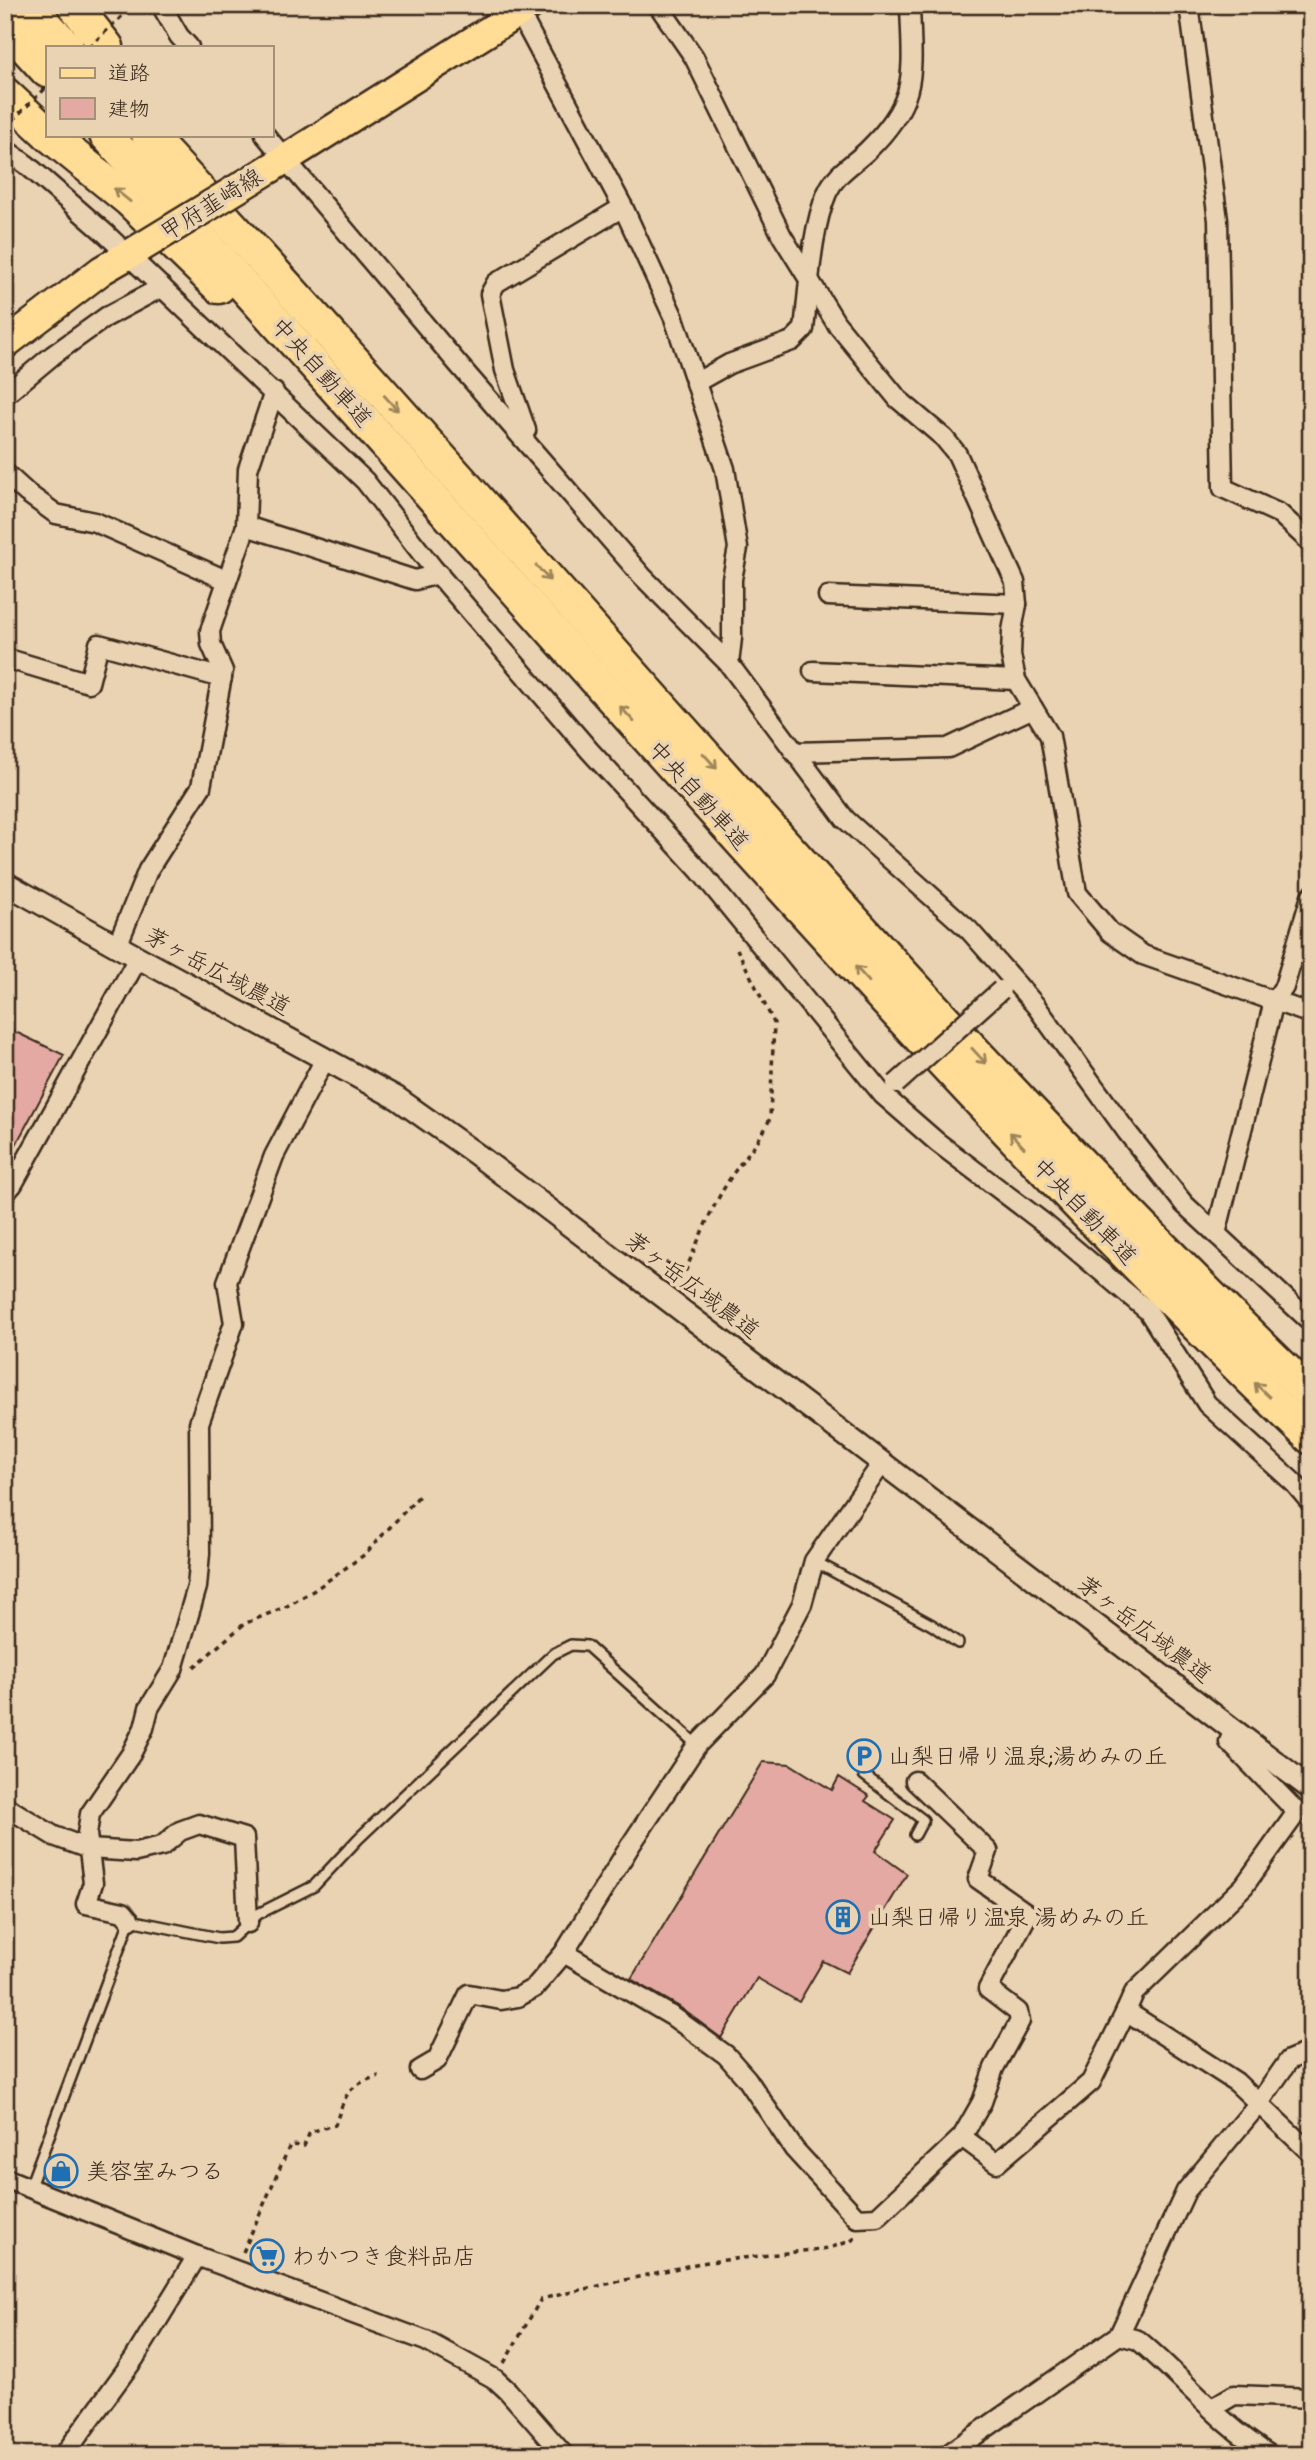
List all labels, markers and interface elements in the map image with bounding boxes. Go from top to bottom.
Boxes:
legend [46,46,273,136]
text: 道路 [108,61,150,91]
text: 建物 [108,97,150,127]
street label: 甲府韮崎線 [155,163,270,251]
one-way arrow [114,187,132,203]
street label: 中央自動車道 [261,312,378,437]
one-way arrow [383,394,399,412]
one-way arrow [534,564,551,581]
one-way arrow [619,705,635,723]
street label: 中央自動車道 [638,735,755,860]
one-way arrow [702,752,718,770]
street label: 茅ヶ岳広域農道 [138,922,295,1026]
one-way arrow [853,966,870,983]
one-way arrow [971,1047,988,1064]
one-way arrow [1008,1132,1025,1149]
street label: 中央自動車道 [1023,1152,1142,1275]
street label: 茅ヶ岳広域農道 [617,1226,765,1349]
one-way arrow [1253,1382,1270,1399]
street label: 茅ヶ岳広域農道 [1069,1570,1217,1693]
parking icon: 山梨日帰り温泉;湯めみの丘 [845,1737,883,1775]
place label: 山梨日帰り温泉;湯めみの丘 [888,1743,1168,1776]
building icon: 山梨日帰り温泉 湯めみの丘 [824,1898,862,1936]
place label: 山梨日帰り温泉 湯めみの丘 [868,1904,1149,1937]
shop icon: 美容室みつる [42,2152,80,2190]
place label: 美容室みつる [86,2158,224,2191]
supermarket icon: わかつき食料品店 [248,2237,286,2275]
place label: わかつき食料品店 [292,2243,476,2276]

